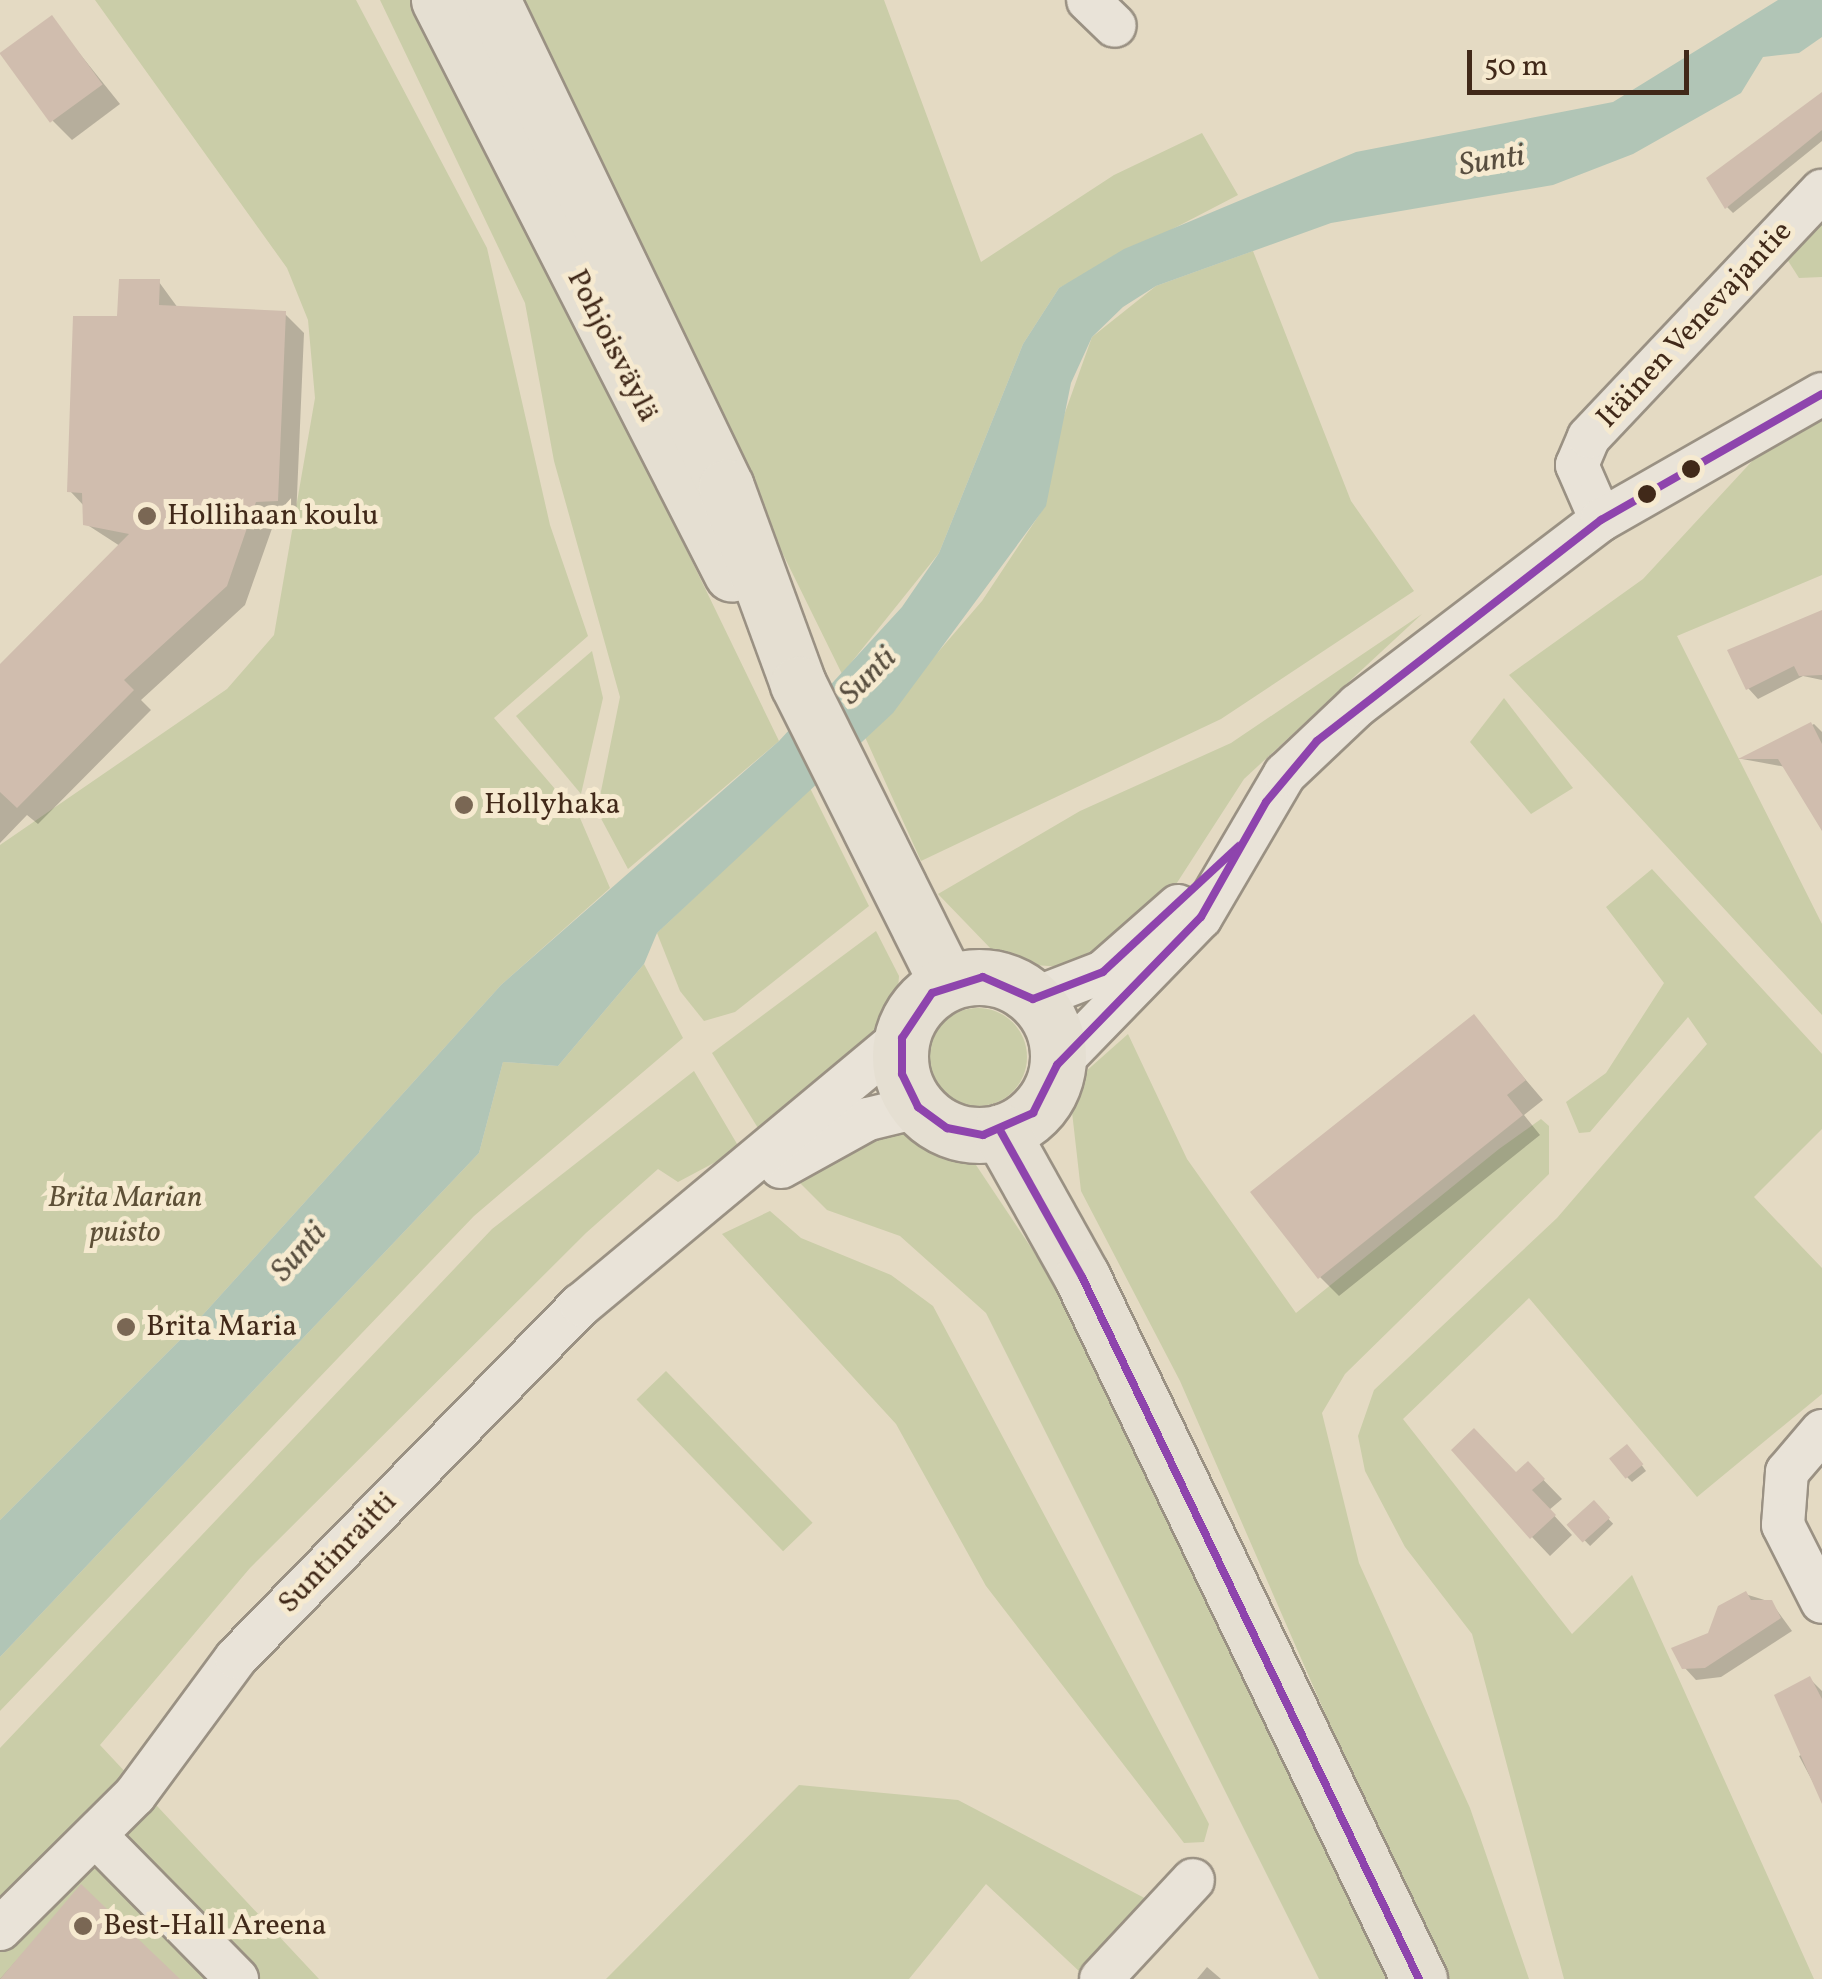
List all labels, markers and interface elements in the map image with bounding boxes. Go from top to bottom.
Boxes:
scale bar [1472,30,1694,92]
text: 50 m [1484,46,1548,88]
water label: Sunti [1457,138,1527,186]
street label: Itäinen Venevajantie [1589,214,1801,436]
street label: Pohjoisväylä [558,264,666,428]
unlabelled marker [1681,459,1701,479]
unlabelled marker [1637,484,1657,504]
place label: Hollihaan koulu [167,498,379,534]
marker: Hollihaan koulu [136,505,158,527]
water label: Sunti [832,640,906,714]
place label: Hollyhaka [484,787,621,823]
marker: Hollyhaka [453,794,475,816]
park label: Brita Marian puisto [48,1180,202,1250]
water label: Sunti [264,1216,336,1290]
place label: Brita Maria [146,1309,297,1345]
marker: Brita Maria [115,1316,137,1338]
street label: Suntinraitti [271,1485,405,1621]
place label: Best‑Hall Areena [103,1908,327,1944]
marker: Best‑Hall Areena [72,1915,94,1937]

